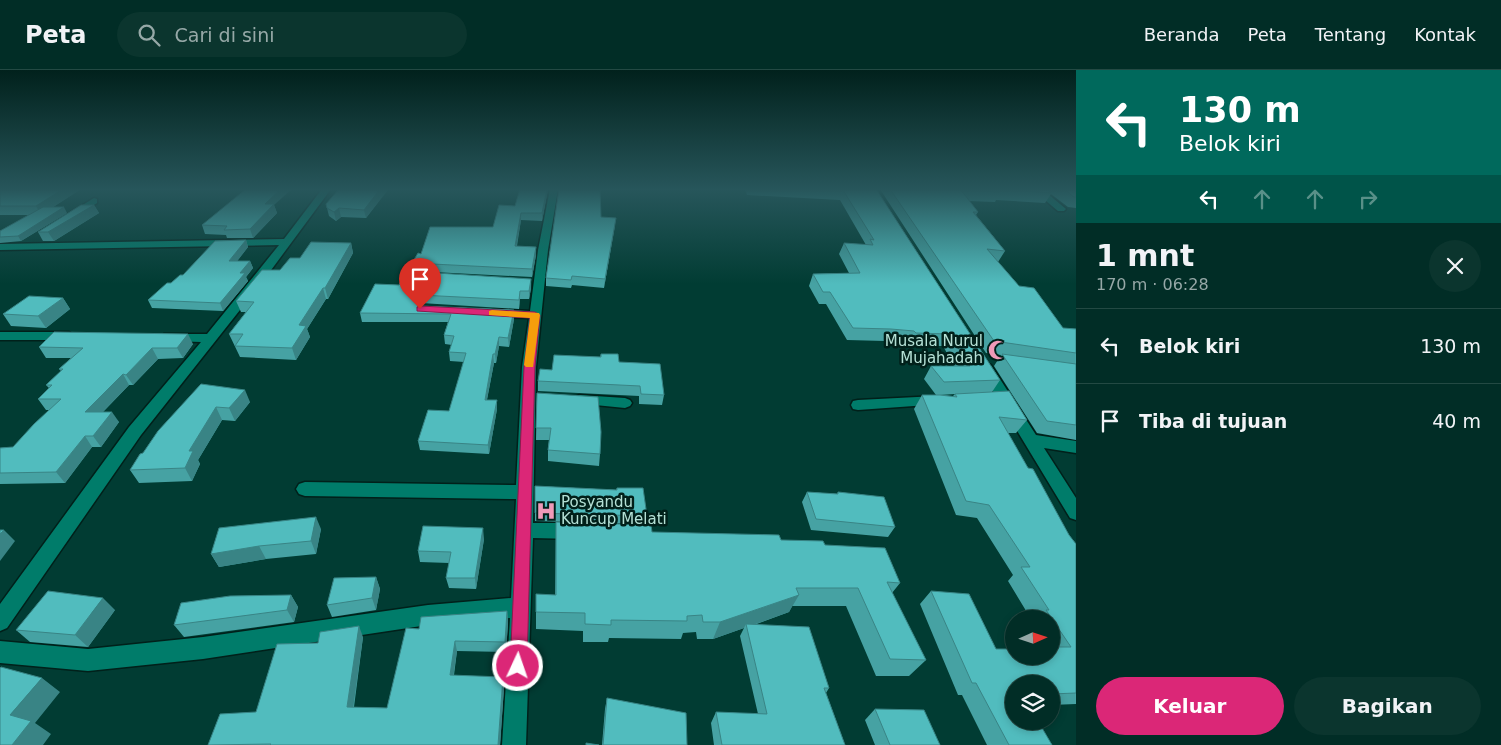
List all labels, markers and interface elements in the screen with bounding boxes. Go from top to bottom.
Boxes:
search box [117,12,467,57]
text: Peta [25,21,87,49]
icon: search [135,21,163,49]
text: Cari di sini [175,24,274,46]
text: Beranda [1144,24,1219,45]
text: Peta [1247,24,1287,45]
text: Tentang [1315,24,1386,45]
text: Kontak [1414,24,1476,45]
icon: left [1096,90,1161,155]
text: 130 m [1179,90,1301,130]
text: Belok kiri [1179,131,1281,156]
icon: left [1195,185,1223,213]
icon: ahead [1248,185,1276,213]
icon: ahead [1301,185,1329,213]
icon: right [1354,185,1382,213]
text: 1 mnt [1096,238,1194,273]
button: close [1429,240,1481,292]
pin [399,258,441,309]
icon: arrive [406,265,434,293]
text: 170 m · 06:28 [1096,275,1209,294]
place label: Musala Nurul Mujahadah [885,332,983,367]
icon: left [1096,332,1124,360]
text: Belok kiri [1139,335,1240,357]
text: 130 m [1420,335,1481,357]
mosque icon: Musala Nurul Mujahadah [987,339,1009,361]
icon: arrive [1096,407,1124,435]
text: Tiba di tujuan [1139,410,1287,432]
text: 40 m [1432,410,1481,432]
place label: Posyandu Kuncup Melati [561,493,667,528]
hospital icon: Posyandu Kuncup Melati [535,500,557,522]
north arrow [1005,610,1060,665]
map controls [1005,610,1060,730]
position arrow [491,639,543,691]
button: layers [1005,675,1060,730]
button: Keluar [1096,677,1284,735]
button: Bagikan [1294,677,1481,735]

